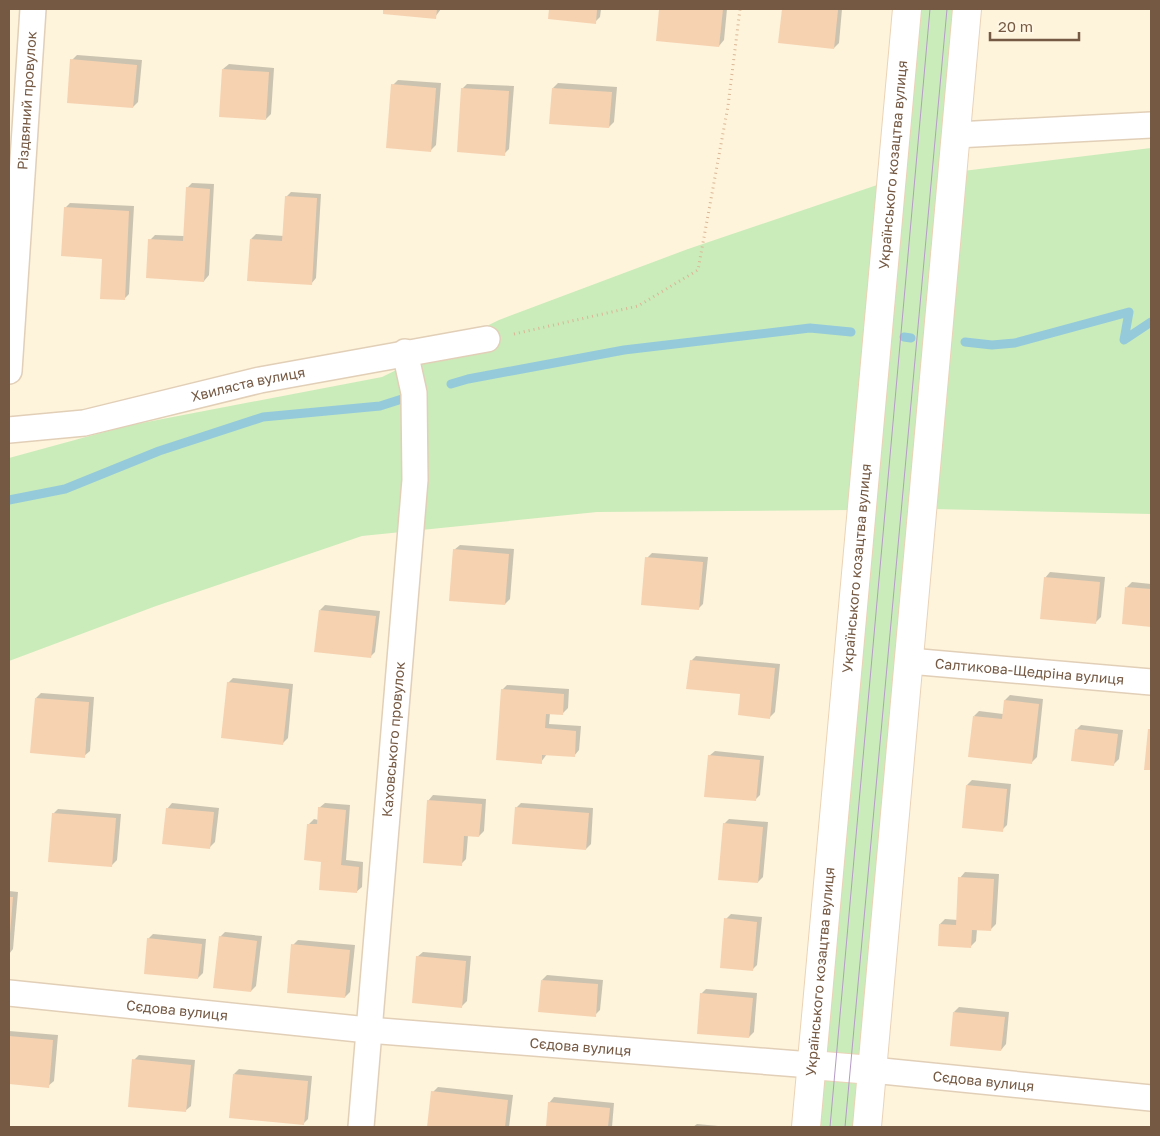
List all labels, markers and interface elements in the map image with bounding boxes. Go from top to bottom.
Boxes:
scale bar [990,10,1079,42]
text: 20 m [998,17,1033,35]
street label: Різдвяний провулок [13,31,40,171]
street label: Українського козацтва вулиця [874,59,910,270]
street label: Хвиляста вулиця [189,363,306,405]
street label: Українського козацтва вулиця [838,463,874,674]
street label: Салтикова-Щедріна вулиця [934,654,1125,688]
street label: Каховського провулок [378,661,408,818]
street label: Українського козацтва вулиця [802,866,837,1077]
street label: Сєдова вулиця [126,996,229,1024]
street label: Сєдова вулиця [529,1034,632,1059]
street label: Сєдова вулиця [932,1067,1035,1094]

